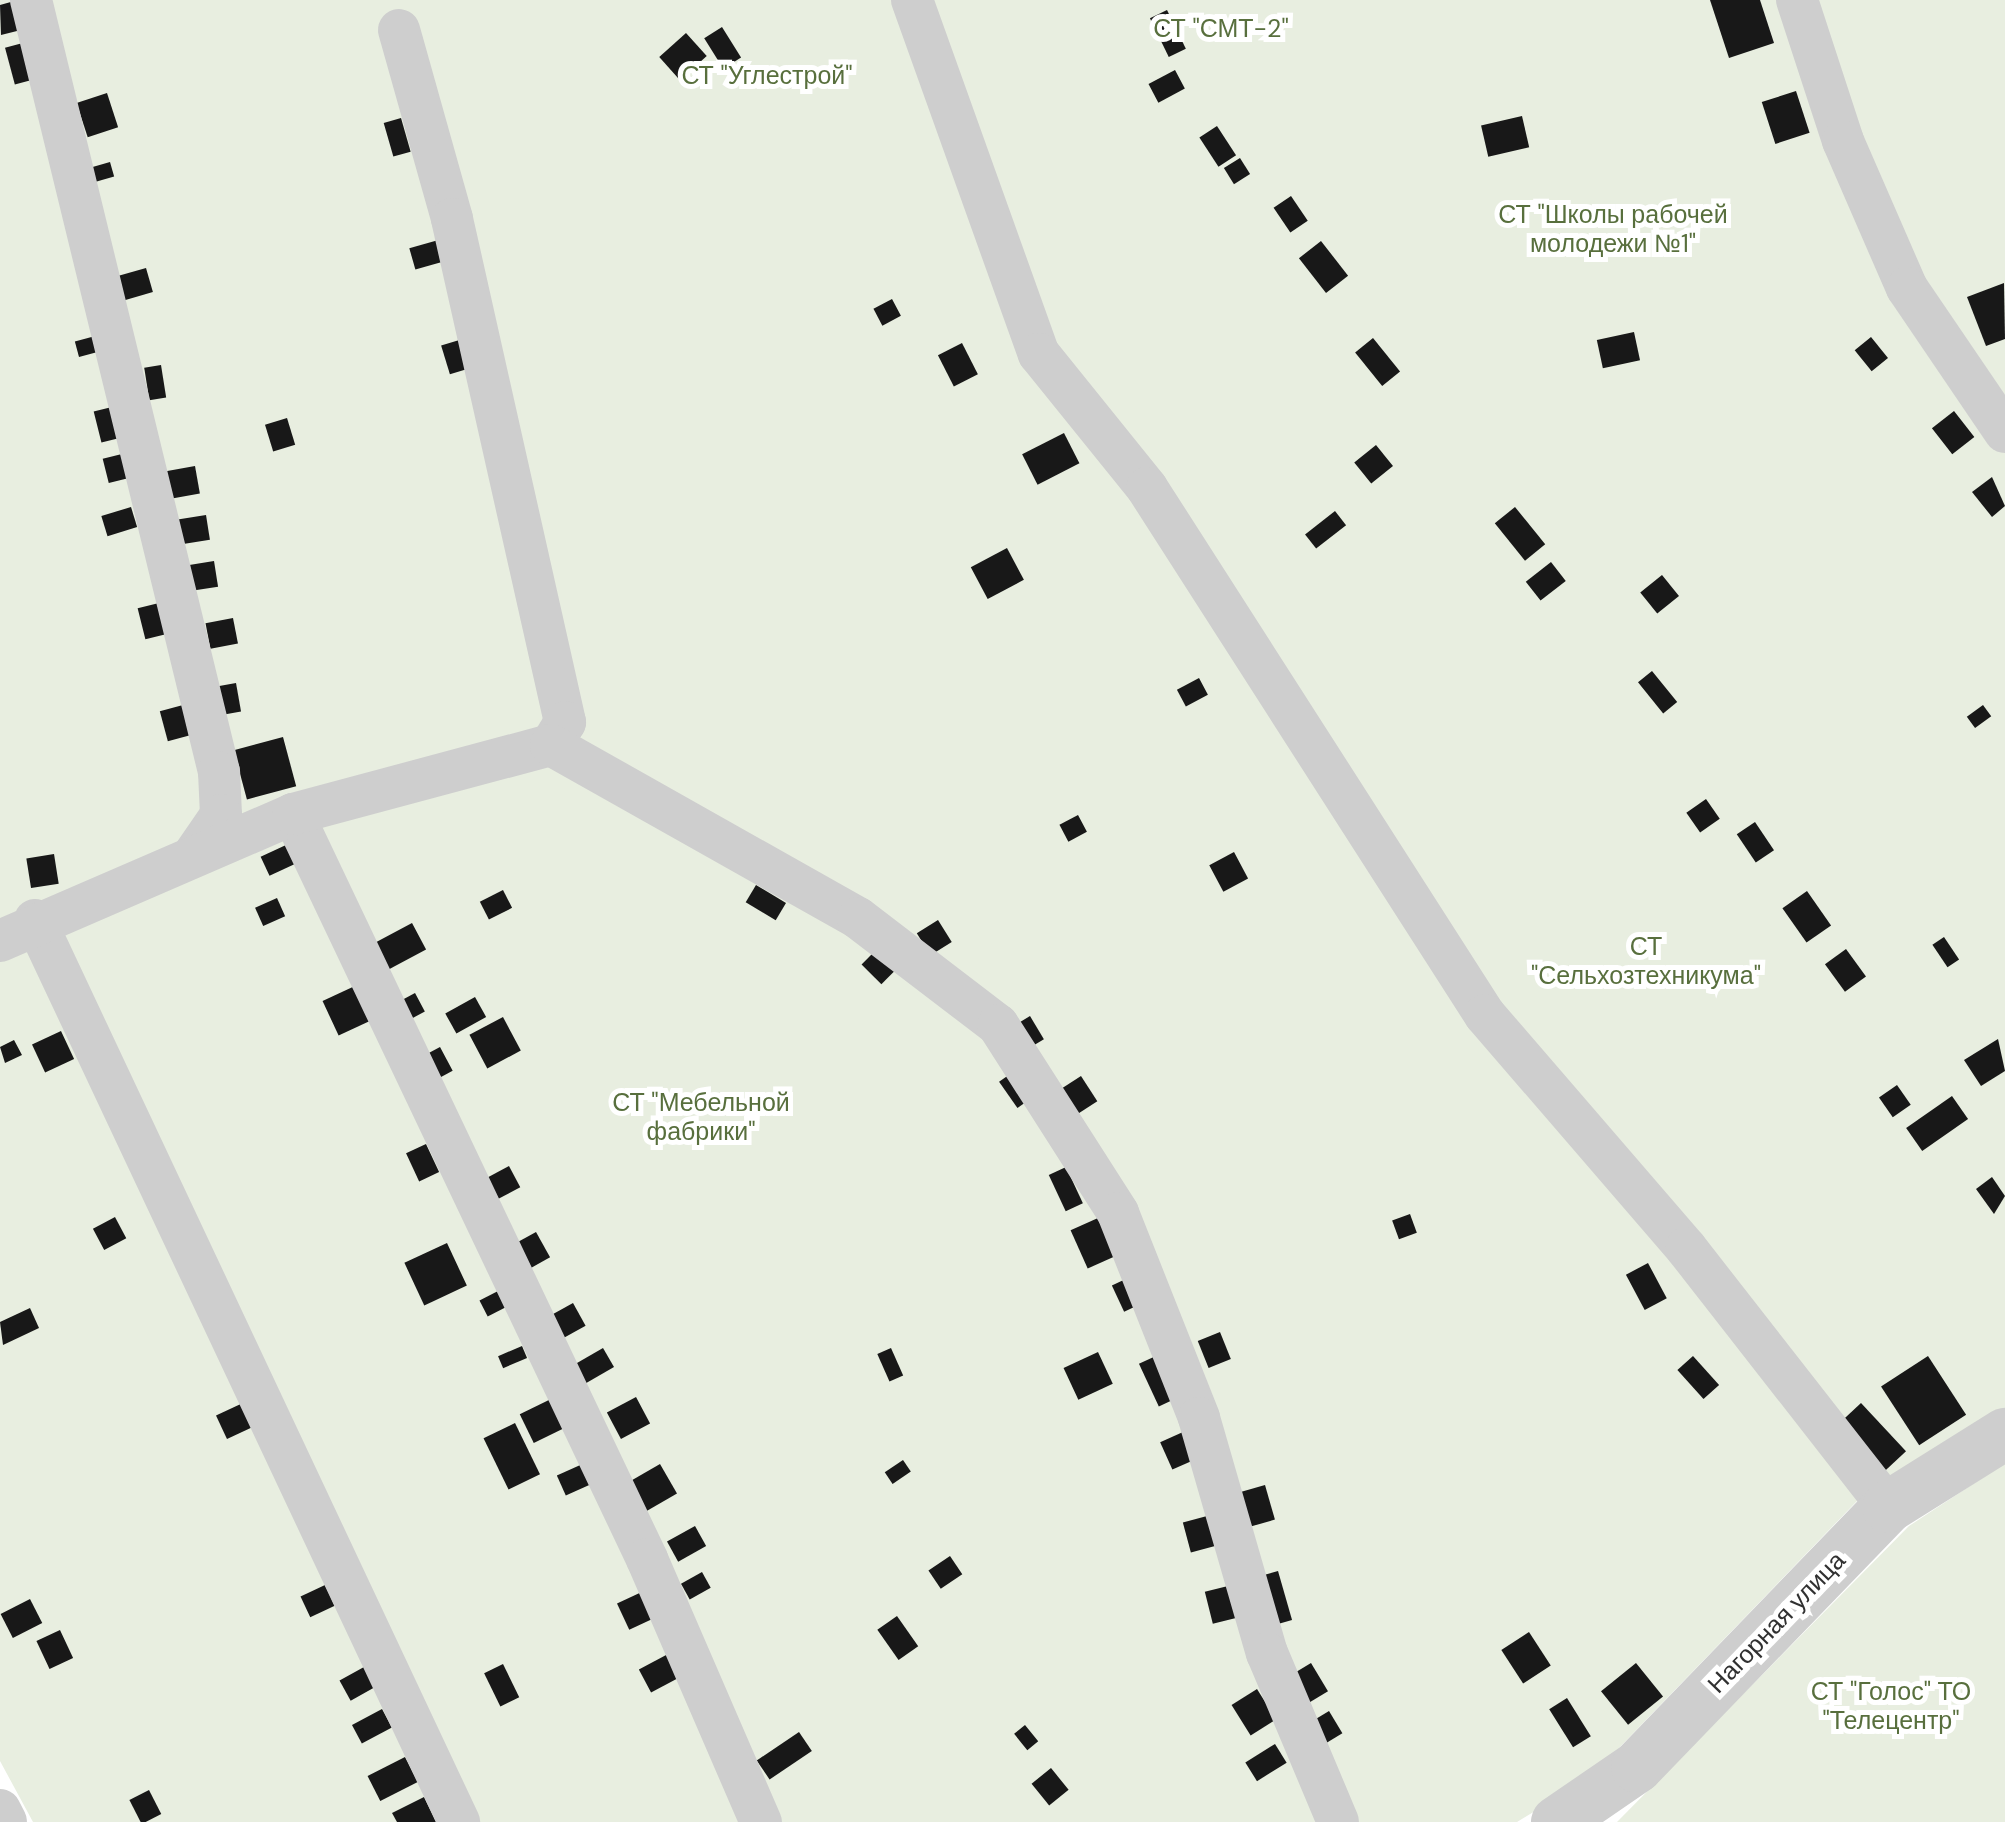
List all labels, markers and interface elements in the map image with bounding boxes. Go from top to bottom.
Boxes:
park label: СТ "СМТ-2" [1153,14,1289,44]
park label: СТ "Углестрой" [681,61,853,91]
park label: СТ "Школы рабочей молодежи №1" [1498,201,1728,260]
park label: СТ "Сельхозтехникума" [1531,933,1761,992]
park label: СТ "Мебельной фабрики" [612,1089,790,1148]
street label: Нагорная улица [1702,1546,1852,1700]
park label: СТ "Голос" ТО "Телецентр" [1811,1678,1971,1737]

